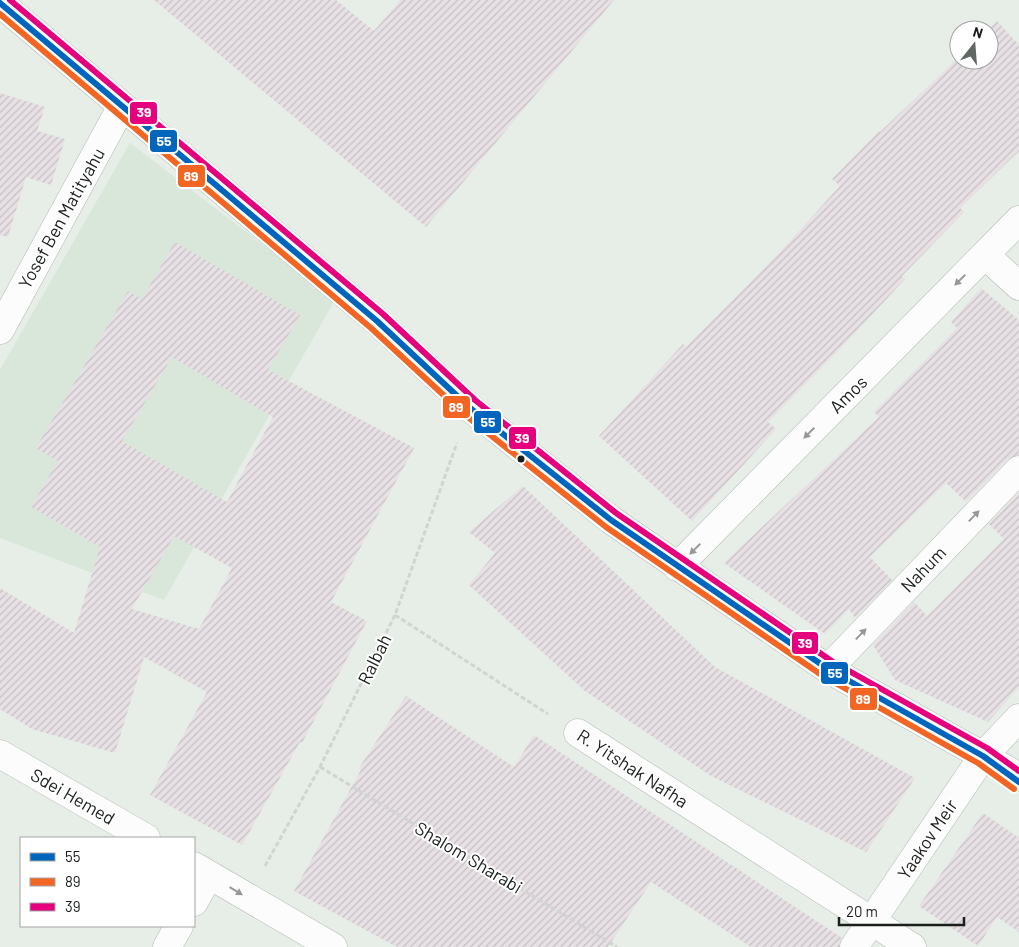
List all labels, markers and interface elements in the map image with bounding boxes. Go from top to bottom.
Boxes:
north arrow [949,20,999,70]
text: N [971,23,985,42]
line badge: 39 [129,101,158,125]
text: 39 [137,103,152,120]
line badge: 55 [149,129,178,153]
text: 55 [156,132,172,149]
street label: Yosef Ben Matityahu [13,144,109,292]
line badge: 89 [177,164,206,188]
text: 89 [183,167,199,184]
one-way arrow [954,274,966,286]
street label: Amos [825,371,871,417]
line badge: 89 [442,395,471,419]
text: 89 [448,398,464,415]
line badge: 55 [473,410,502,434]
text: 55 [480,413,496,430]
line badge: 39 [508,426,537,450]
one-way arrow [803,427,815,439]
text: 39 [515,429,530,446]
unlabelled marker [516,454,526,464]
one-way arrow [968,511,980,523]
street label: Nahum [896,541,950,597]
one-way arrow [689,542,701,554]
one-way arrow [855,628,867,640]
street label: Ralbah [352,630,396,688]
line badge: 39 [791,631,819,655]
text: 39 [798,634,813,651]
line badge: 55 [820,661,849,685]
text: 55 [827,664,843,681]
line badge: 89 [849,687,878,711]
text: 89 [855,690,871,707]
street label: R. Yitshak Nafha [573,724,693,812]
street label: Sdei Hemed [27,763,119,829]
street label: Yaakov Meir [892,794,962,883]
street label: Shalom Sharabi [411,816,527,898]
legend [20,837,195,927]
text: 55 [65,847,80,865]
text: 89 [65,872,81,890]
one-way arrow [229,886,242,895]
scale bar [839,894,964,926]
text: 39 [65,897,81,915]
text: 20 m [846,902,878,920]

